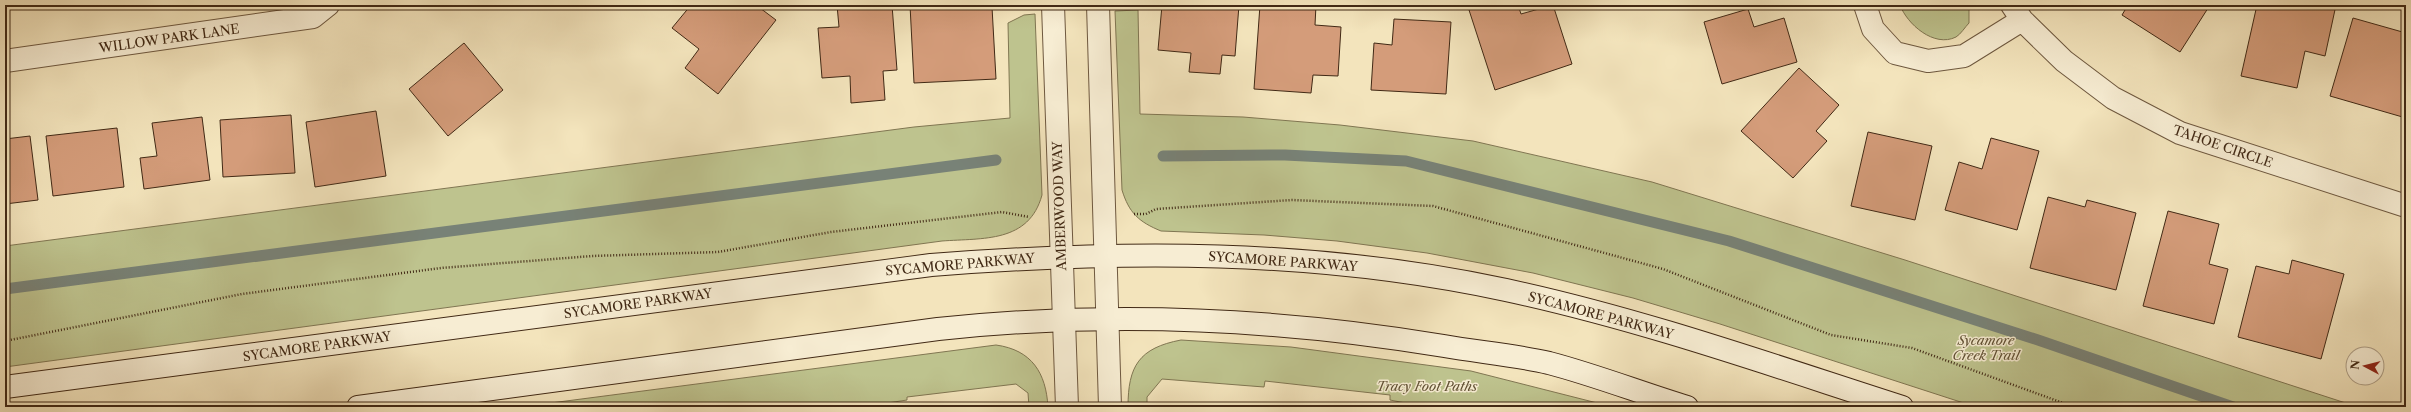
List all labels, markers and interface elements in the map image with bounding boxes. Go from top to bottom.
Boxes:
street label: WILLOW PARK LANE [97,20,240,56]
street label: TAHOE CIRCLE [2171,121,2275,171]
street label: AMBERWOOD WAY [1049,140,1069,272]
street label: SYCAMORE PARKWAY [1208,248,1359,274]
street label: SYCAMORE PARKWAY [885,249,1036,279]
street label: SYCAMORE PARKWAY [563,285,714,321]
street label: SYCAMORE PARKWAY [1527,288,1676,342]
street label: SYCAMORE PARKWAY [242,328,393,364]
park label: Sycamore Creek Trail [1952,332,2021,363]
north arrow [2345,346,2385,386]
text: N [2348,359,2363,370]
park label: Tracy Foot Paths [1377,378,1478,394]

